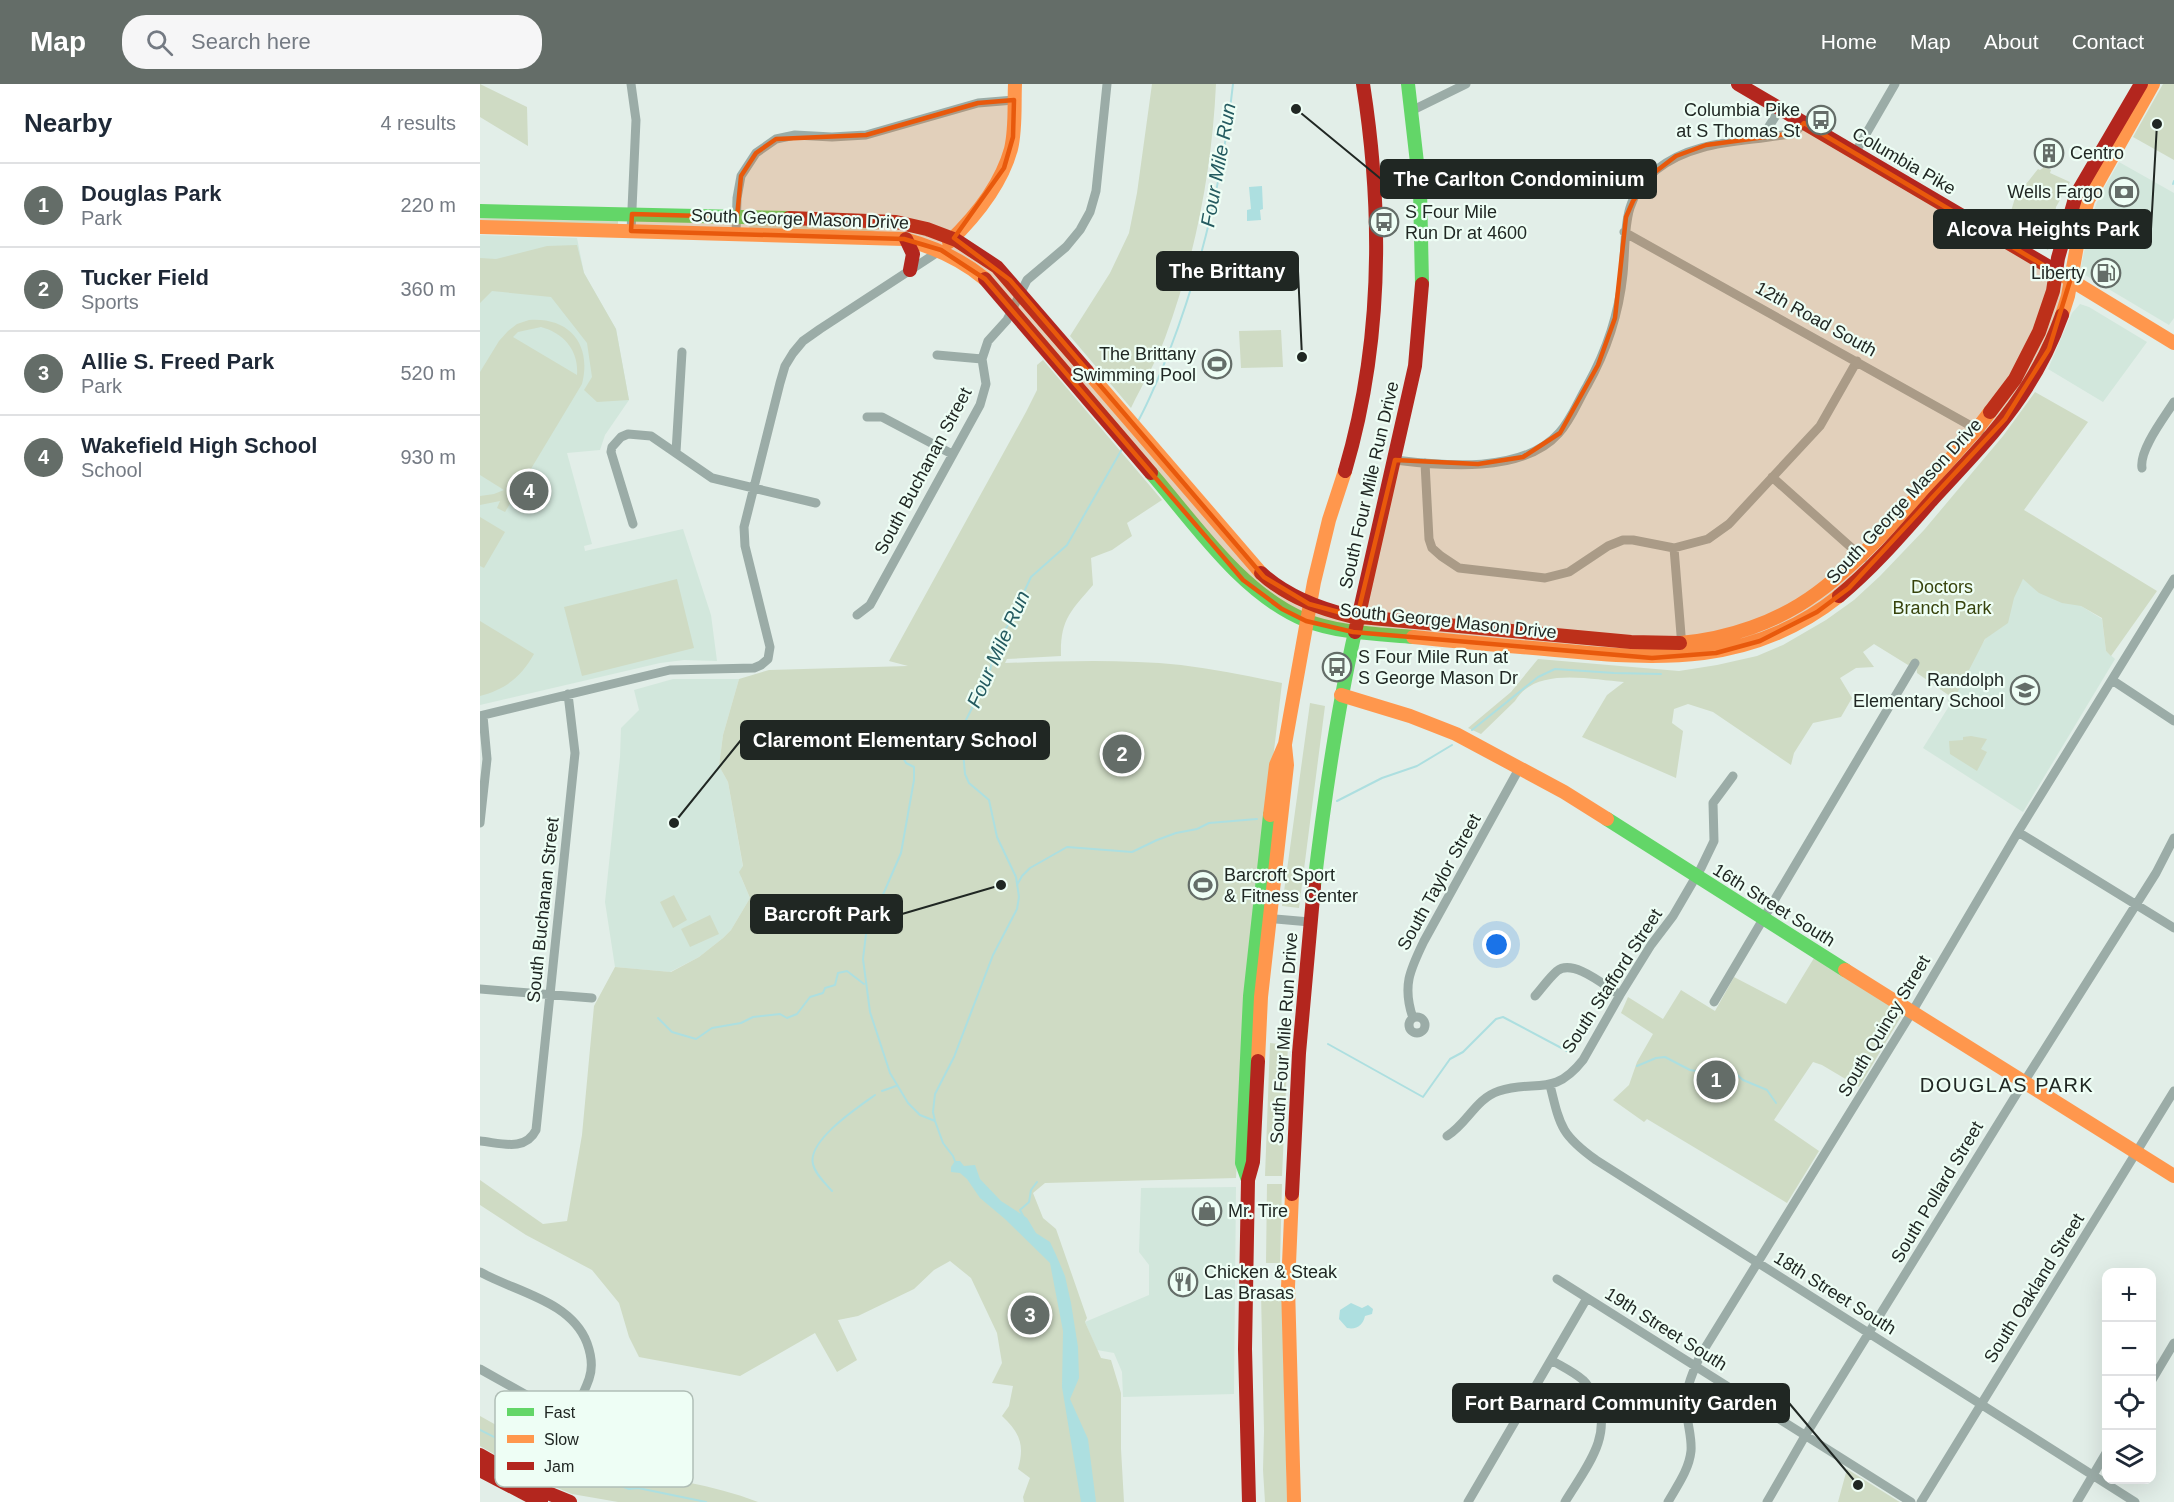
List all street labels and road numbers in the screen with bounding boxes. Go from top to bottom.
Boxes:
street label: Columbia Pike [1849,123,1959,199]
street label: South George Mason Drive [691,205,909,233]
street label: 12th Road South [1752,278,1880,360]
street label: South Four Mile Run Drive [1335,379,1403,591]
street label: South Buchanan Street [870,384,976,558]
street label: South George Mason Drive [1822,414,1986,588]
street label: South George Mason Drive [1338,600,1558,642]
street label: South Taylor Street [1393,810,1485,954]
street label: South Buchanan Street [523,816,563,1004]
street label: 16th Street South [1709,859,1839,951]
street label: South Stafford Street [1558,905,1666,1057]
street label: South Four Mile Run Drive [1267,932,1301,1144]
street label: South Quincy Street [1834,952,1934,1100]
street label: South Pollard Street [1887,1118,1987,1266]
street label: South Oakland Street [1980,1210,2088,1366]
street label: 18th Street South [1770,1247,1900,1339]
street label: 19th Street South [1601,1283,1731,1375]

